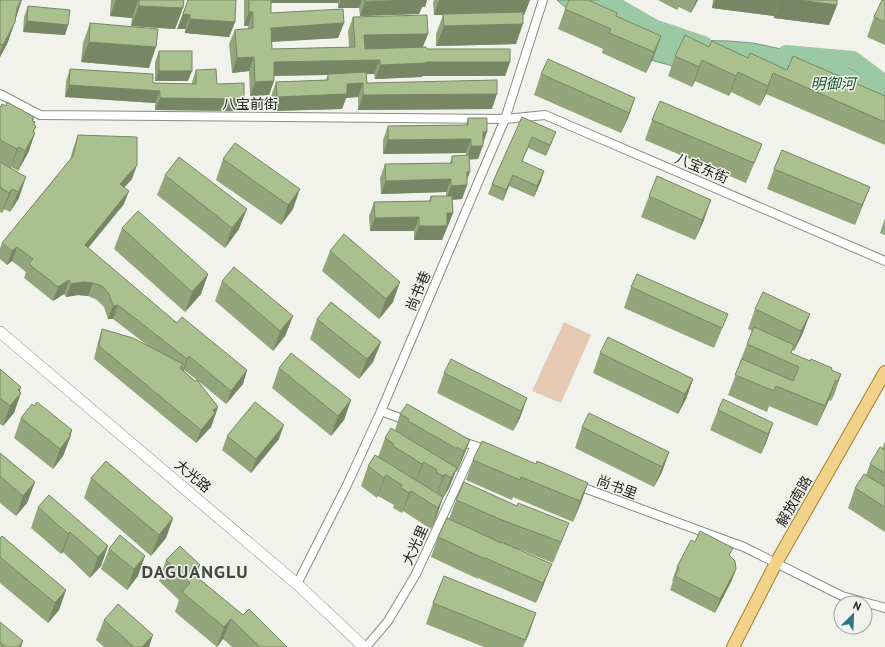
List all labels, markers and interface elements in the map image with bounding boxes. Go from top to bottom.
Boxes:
water label: 明御河 [810,74,858,93]
street label: 八宝前街 [222,95,278,113]
street label: 八宝东街 [673,149,731,187]
street label: 尚书巷 [402,268,434,314]
street label: 大光路 [171,456,215,496]
street label: 尚书里 [594,471,640,503]
street label: 解放南路 [772,472,816,530]
street label: 大光里 [398,522,432,568]
district label: DAGUANGLU [142,560,248,583]
north arrow [833,595,873,635]
text: N [851,598,863,614]

